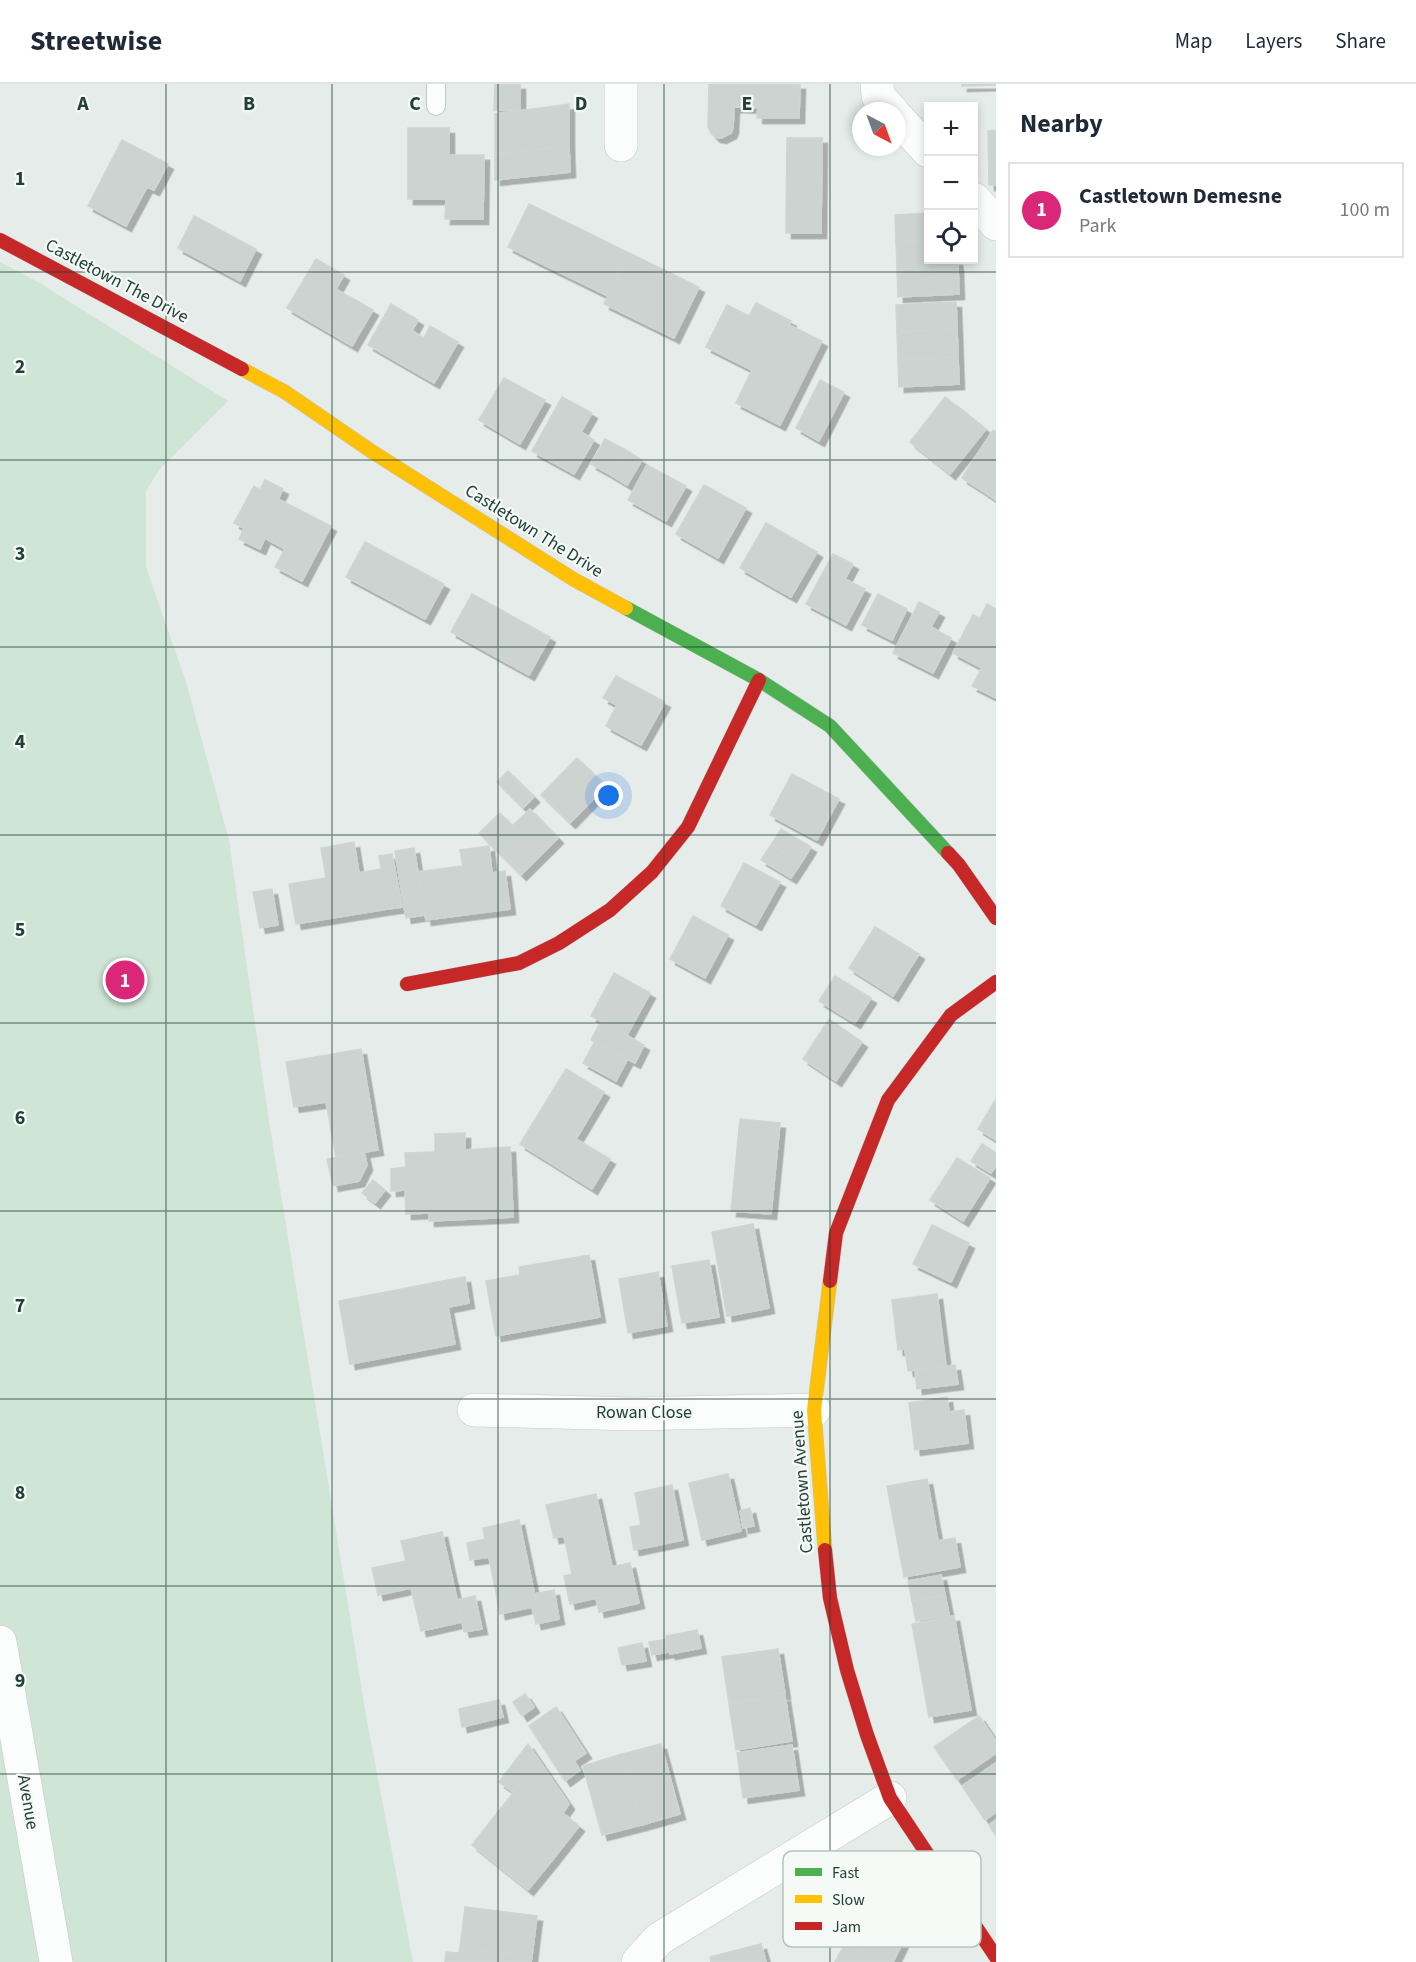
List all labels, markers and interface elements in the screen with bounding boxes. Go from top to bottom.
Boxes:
text: Streetwise [30,21,162,61]
text: Map [1175,26,1212,56]
text: Layers [1245,26,1302,56]
text: Share [1335,26,1386,56]
text: A [76,90,89,118]
text: B [243,90,255,118]
text: C [409,90,421,118]
text: D [575,90,587,118]
text: E [742,90,752,118]
north arrow [852,102,906,156]
map controls [924,102,978,264]
button: + [924,102,978,156]
text: Nearby [1020,105,1103,142]
button: − [924,156,978,210]
text: 1 [15,165,25,193]
text: Castletown Demesne [1079,180,1282,212]
text: 1 [1036,196,1047,224]
text: 100 m [1340,196,1390,224]
button: locate [924,210,978,264]
text: Park [1079,212,1116,240]
street label: Castletown The Drive [41,233,193,329]
text: 2 [15,353,25,381]
street label: Castletown The Drive [460,478,608,584]
text: 3 [15,540,25,568]
text: 4 [15,728,26,756]
your location [594,781,623,810]
text: 5 [15,916,25,944]
pin: 1 [106,958,144,1002]
text: 6 [15,1104,25,1132]
text: 7 [15,1292,25,1320]
street label: Rowan Close [596,1400,692,1425]
street label: Castletown Avenue [785,1410,819,1554]
text: 8 [15,1479,25,1507]
text: 9 [15,1667,25,1695]
street label: Avenue [11,1773,45,1832]
legend [783,1851,981,1947]
text: Fast [832,1862,860,1884]
text: Slow [832,1889,865,1911]
text: Jam [832,1916,861,1938]

